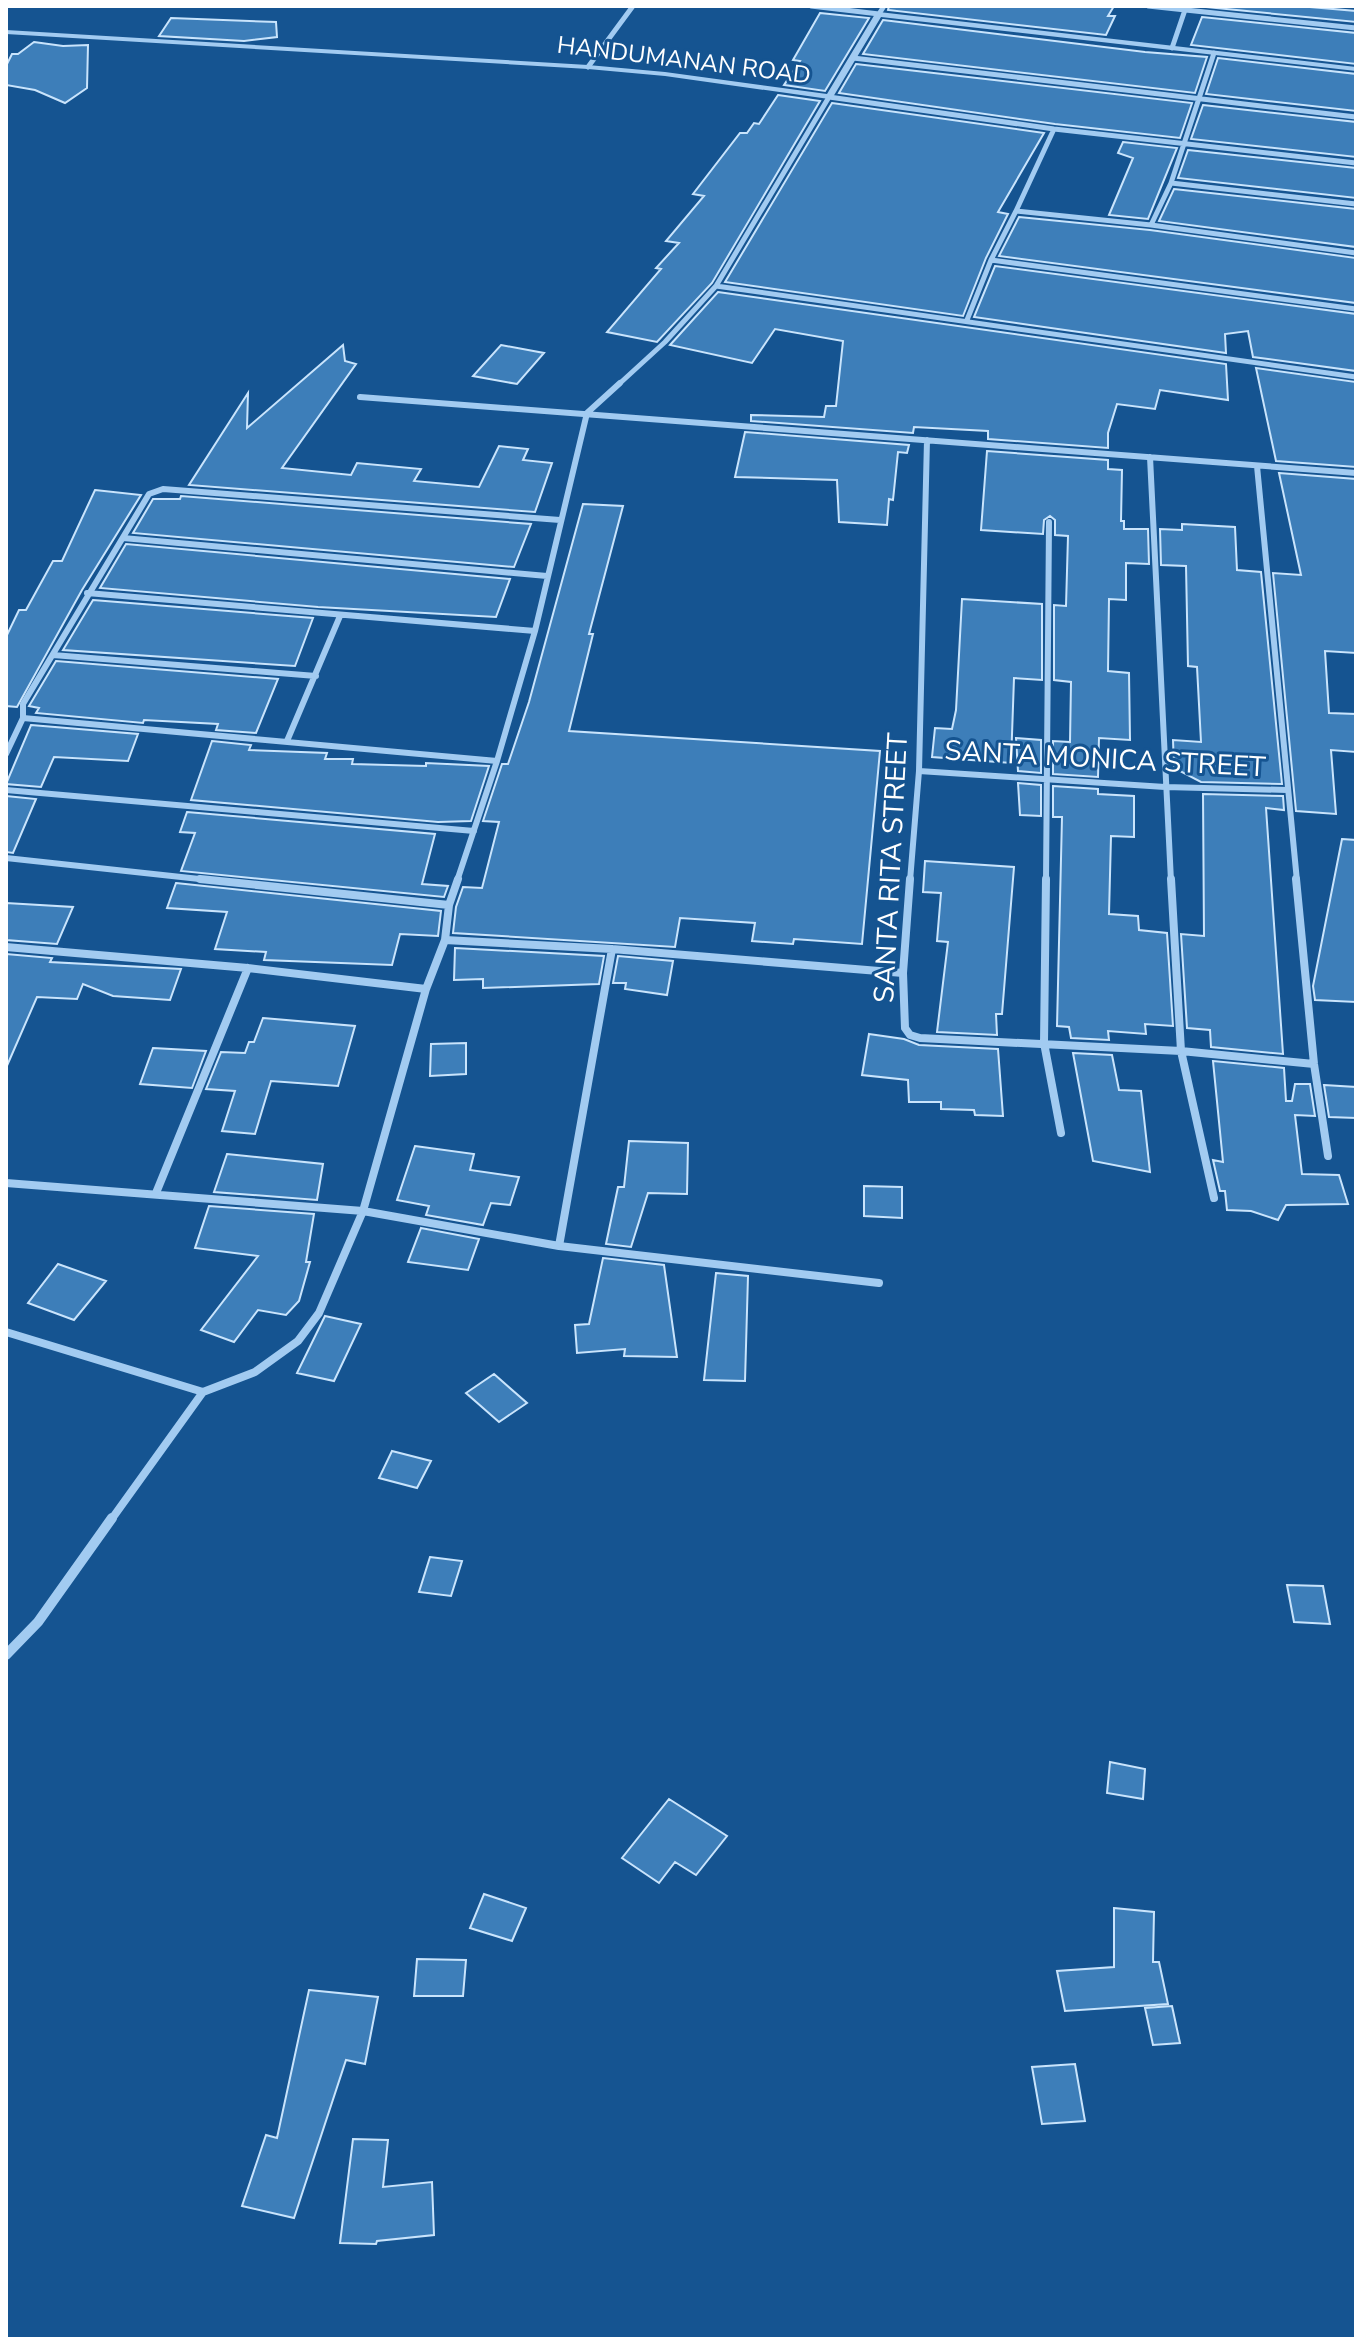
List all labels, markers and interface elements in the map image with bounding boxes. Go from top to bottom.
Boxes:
street label: HANDUMANAN ROAD [555,29,813,91]
street label: SANTA RITA STREET [865,732,917,1004]
street label: SANTA MONICA STREET [944,732,1267,786]

